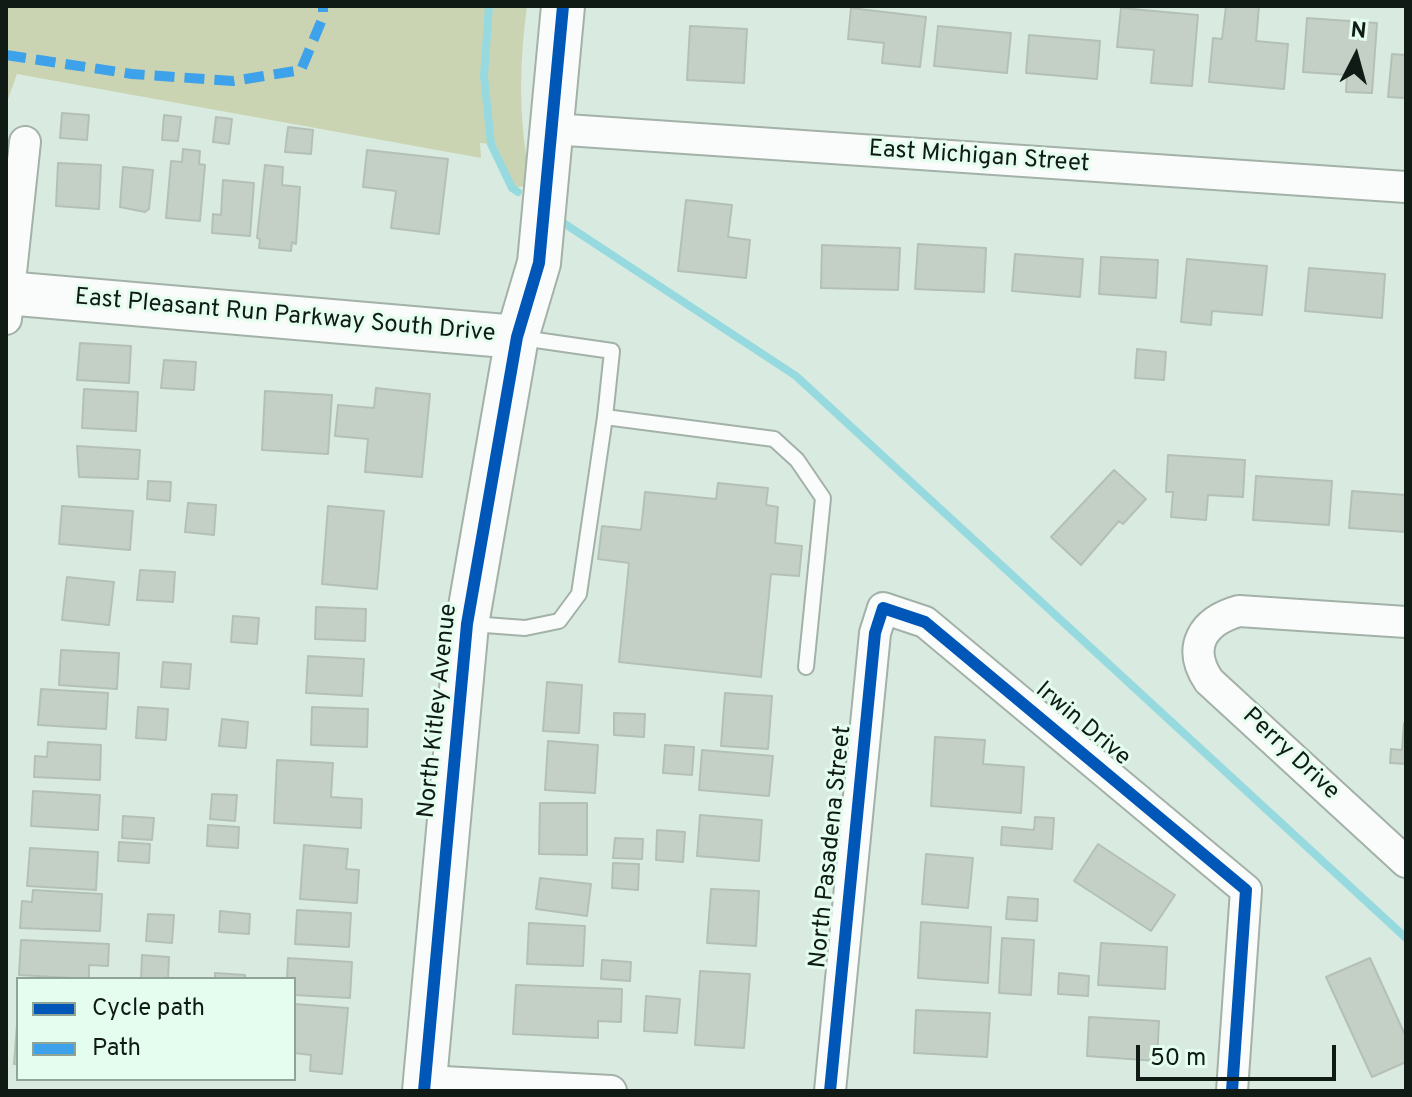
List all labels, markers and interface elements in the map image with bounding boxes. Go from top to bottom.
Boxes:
north arrow [1316,16,1396,96]
text: N [1349,17,1368,46]
street label: East Michigan Street [868,136,1090,180]
street label: East Pleasant Run Parkway South Drive [73,284,497,350]
street label: North Kitley Avenue [413,602,465,820]
street label: Irwin Drive [1029,677,1135,773]
street label: Perry Drive [1235,703,1345,807]
street label: North Pasadena Street [805,724,859,970]
legend [16,977,296,1081]
text: Cycle path [92,994,205,1024]
scale bar [1140,1029,1340,1079]
text: Path [92,1034,141,1064]
text: 50 m [1150,1044,1206,1074]

